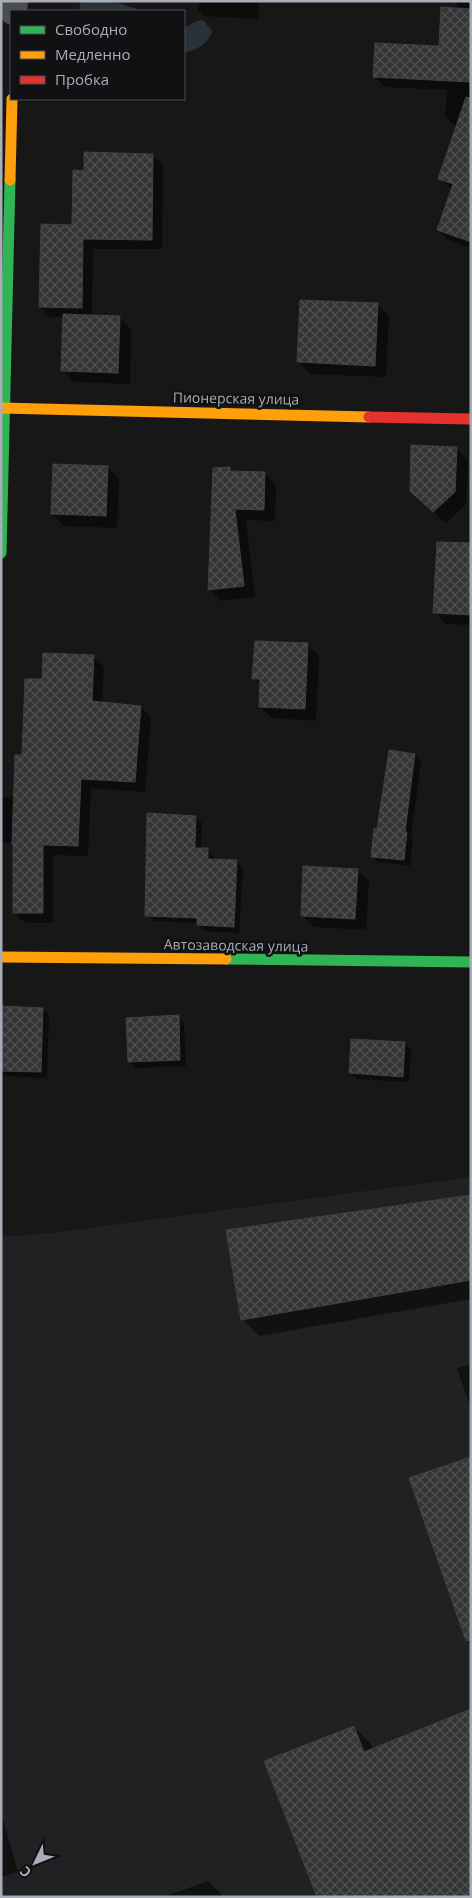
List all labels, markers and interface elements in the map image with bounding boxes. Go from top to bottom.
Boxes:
legend [10,10,185,100]
text: Свободно [55,19,127,39]
text: Медленно [55,44,131,64]
text: Пробка [55,69,109,89]
street label: Пионерская улица [173,387,299,409]
street label: Автозаводская улица [164,934,308,956]
north arrow [10,1838,60,1888]
text: С [15,1862,35,1882]

